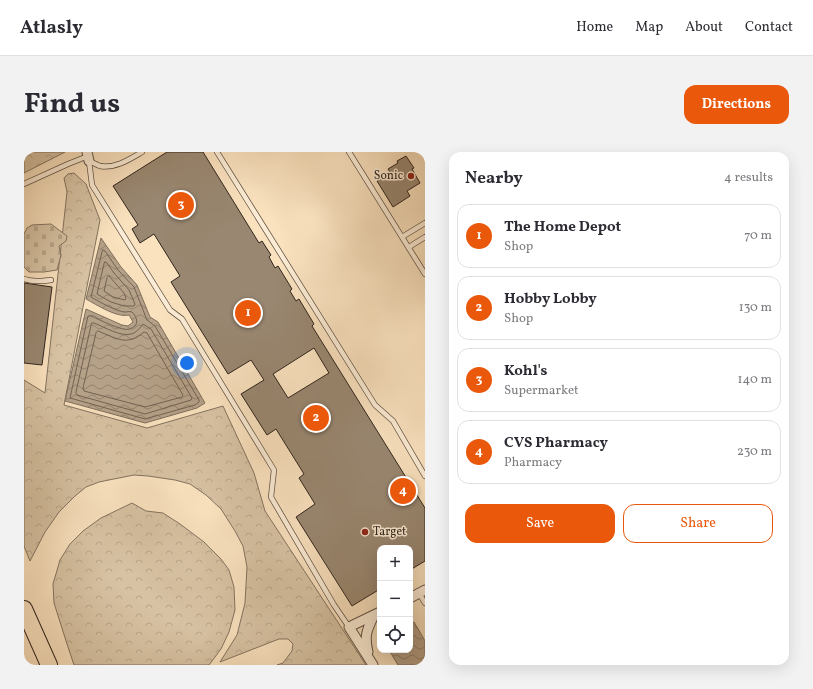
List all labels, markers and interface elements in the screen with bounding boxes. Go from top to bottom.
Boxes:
text: Atlasly [20,15,83,41]
text: Home [576,18,613,37]
text: Map [635,18,663,37]
text: About [685,18,723,37]
text: Contact [745,18,793,37]
text: Find us [24,85,120,124]
button: Directions [684,85,789,124]
text: Nearby [465,167,523,190]
place label: Sonic [374,168,403,184]
text: 4 results [724,169,773,187]
marker: Sonic [406,171,416,181]
pin: 3 [168,190,194,220]
text: The Home Depot [504,217,621,238]
text: 1 [476,227,482,245]
text: 70 m [744,227,772,245]
text: Shop [504,238,533,256]
text: Hobby Lobby [504,289,597,310]
pin: 1 [235,298,261,328]
text: 2 [476,299,482,317]
text: 130 m [739,299,772,317]
text: Shop [504,310,533,328]
your location [177,353,197,373]
text: Kohl's [504,361,547,382]
text: 3 [476,371,482,389]
text: 140 m [738,371,772,389]
text: Supermarket [504,382,579,400]
pin: 2 [303,403,329,433]
text: CVS Pharmacy [504,433,608,454]
text: 4 [475,443,483,461]
text: 230 m [737,443,772,461]
text: Pharmacy [504,454,562,472]
pin: 4 [390,476,416,506]
button: Save [465,504,615,543]
button: Share [623,504,773,543]
place label: Target [373,524,406,540]
marker: Target [360,527,370,537]
map controls [377,545,413,653]
button: + [377,545,413,581]
button: − [377,581,413,617]
button: locate [377,617,413,653]

